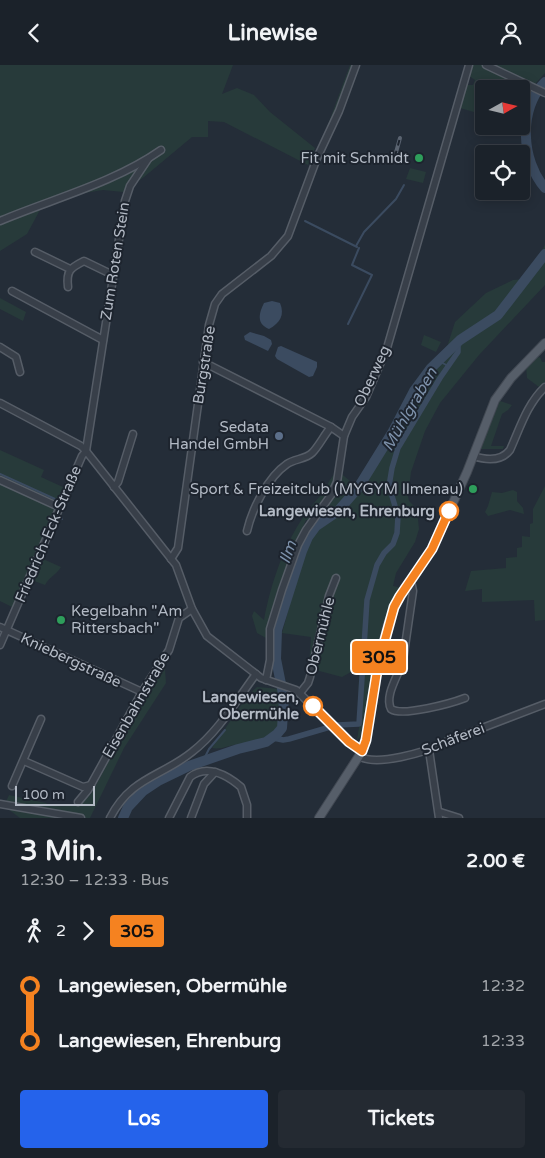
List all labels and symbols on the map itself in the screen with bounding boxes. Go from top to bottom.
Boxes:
north arrow [475,80,530,135]
place label: Fit mit Schmidt [300,149,409,167]
marker: Fit mit Schmidt [413,152,425,164]
street label: Zum Roten Stein [97,201,133,321]
street label: Burgstraße [189,325,219,405]
street label: Oberweg [350,343,394,409]
water label: Mühlgraben [378,363,442,455]
place label: Sedata Handel GmbH [169,418,269,453]
marker: Sedata Handel GmbH [273,430,285,442]
street label: Friedrich-Eck-Straße [11,463,85,605]
place label: Sport & Freizeitclub (MYGYM Ilmenau) [190,480,463,498]
marker: Sport & Freizeitclub (MYGYM Ilmenau) [467,483,479,495]
marker: Langewiesen, Ehrenburg [439,501,459,521]
place label: Langewiesen, Ehrenburg [259,502,435,521]
water label: Ilm [275,538,301,566]
street label: Obermühle [302,595,338,677]
place label: Kegelbahn "Am Rittersbach" [71,602,182,637]
marker: Kegelbahn "Am Rittersbach" [55,614,67,626]
street label: Kniebergstraße [18,629,124,691]
line badge: 305 [350,641,408,673]
street label: Eisenbahnstraße [98,649,174,761]
place label: Langewiesen, Obermühle [202,688,300,723]
marker: Langewiesen, Obermühle [303,696,323,716]
street label: Schäferei [419,719,487,759]
scale bar [15,783,95,806]

